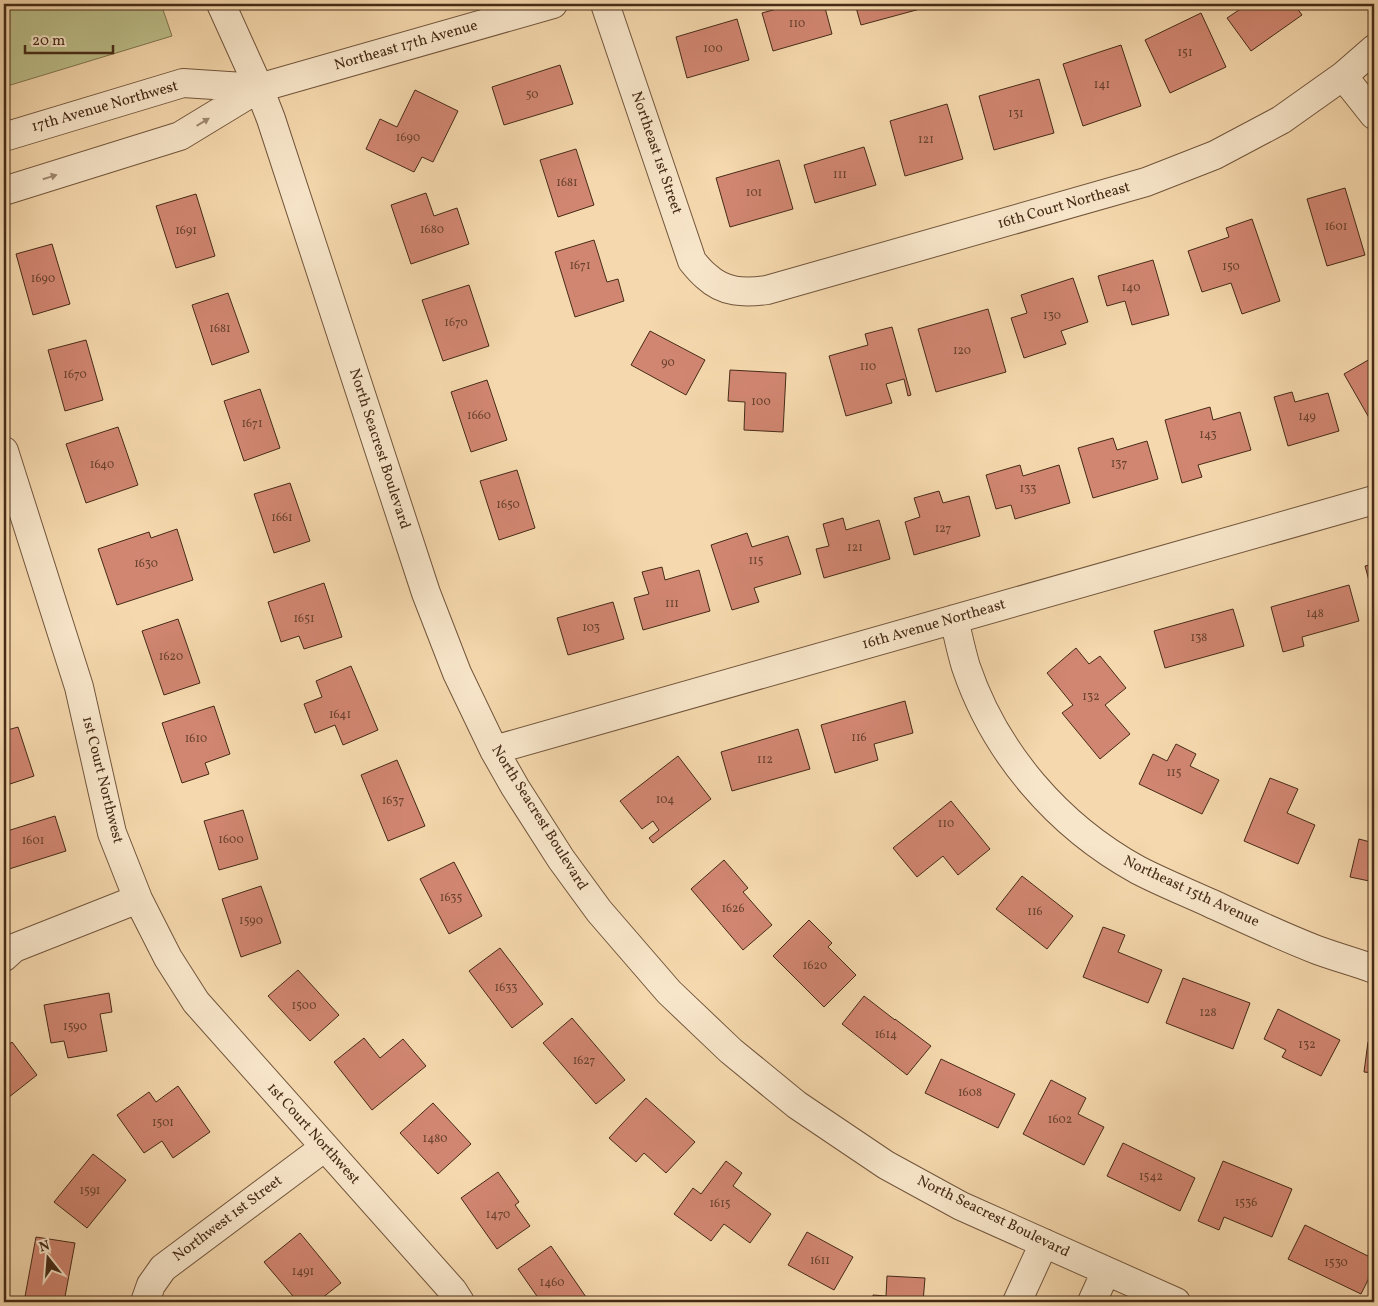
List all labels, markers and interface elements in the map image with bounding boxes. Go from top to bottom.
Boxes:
street label: Northeast 17th Avenue [332,15,480,77]
house number: 110 [789,16,805,32]
scale bar [25,22,112,54]
text: 20 m [32,31,65,52]
house number: 100 [703,41,723,57]
house number: 151 [1177,45,1193,61]
street label: 17th Avenue Northwest [29,76,181,138]
house number: 141 [1094,77,1110,93]
house number: 50 [526,87,538,103]
street label: Northeast 1st Street [625,89,687,217]
house number: 131 [1008,106,1024,122]
one-way arrow [196,118,209,127]
house number: 1690 [396,130,420,146]
house number: 121 [918,132,934,148]
house number: 111 [833,167,847,183]
one-way arrow [43,172,58,180]
house number: 1681 [556,175,578,191]
street label: 16th Court Northeast [995,177,1133,235]
house number: 101 [746,185,762,201]
house number: 1601 [1325,219,1347,235]
house number: 1680 [420,222,444,238]
house number: 1691 [175,223,197,239]
house number: 1671 [569,258,591,274]
house number: 150 [1222,259,1240,275]
house number: 1690 [31,271,55,287]
house number: 140 [1122,280,1140,296]
house number: 130 [1043,308,1061,324]
house number: 1670 [444,315,468,331]
house number: 1681 [209,321,231,337]
house number: 120 [953,343,971,359]
house number: 90 [661,355,675,371]
house number: 110 [860,359,876,375]
street label: North Seacrest Boulevard [343,366,415,532]
house number: 1670 [63,367,87,383]
house number: 100 [751,394,771,410]
house number: 1660 [467,408,491,424]
house number: 149 [1298,409,1316,425]
house number: 1671 [241,416,263,432]
house number: 143 [1199,427,1217,443]
house number: 137 [1111,456,1127,472]
house number: 1640 [90,457,114,473]
house number: 133 [1020,481,1036,497]
house number: 1650 [496,497,520,513]
house number: 1661 [271,510,293,526]
house number: 127 [935,521,951,537]
house number: 121 [847,540,863,556]
house number: 115 [748,553,764,569]
house number: 1630 [134,556,158,572]
street label: 16th Avenue Northeast [860,594,1008,656]
house number: 111 [665,596,679,612]
house number: 148 [1306,606,1324,622]
house number: 1651 [293,611,315,627]
house number: 103 [582,620,600,636]
house number: 138 [1191,630,1207,646]
house number: 1620 [159,649,183,665]
house number: 132 [1082,689,1100,705]
house number: 1641 [329,707,351,723]
street label: 1st Court Northwest [76,714,128,846]
house number: 116 [851,730,867,746]
house number: 1610 [185,731,207,747]
street label: North Seacrest Boulevard [486,741,592,895]
house number: 112 [757,752,773,768]
house number: 115 [1166,765,1182,781]
house number: 104 [656,792,674,808]
house number: 1637 [382,793,404,809]
house number: 110 [938,816,954,832]
house number: 1600 [218,832,244,848]
house number: 1601 [22,833,44,849]
street label: Northeast 15th Avenue [1119,851,1263,933]
house number: 1635 [440,890,462,906]
house number: 1626 [721,901,745,917]
house number: 116 [1027,904,1043,920]
house number: 1590 [239,913,263,929]
house number: 1620 [803,958,827,974]
house number: 1633 [495,980,517,996]
house number: 1500 [292,998,316,1014]
house number: 128 [1199,1005,1217,1021]
house number: 1590 [63,1019,87,1035]
house number: 1614 [875,1027,897,1043]
house number: 132 [1298,1037,1316,1053]
house number: 1627 [573,1053,596,1069]
street label: 1st Court Northwest [262,1078,364,1190]
house number: 1608 [958,1085,982,1101]
house number: 1602 [1048,1112,1072,1128]
house number: 1501 [152,1115,174,1131]
house number: 1480 [423,1131,447,1147]
house number: 1542 [1139,1169,1163,1185]
street label: Northwest 1st Street [169,1171,287,1267]
street label: North Seacrest Boulevard [913,1171,1073,1263]
house number: 1591 [79,1183,101,1199]
house number: 1536 [1235,1195,1257,1211]
house number: 1615 [709,1196,731,1212]
house number: 1470 [486,1207,510,1223]
north arrow [22,1234,72,1284]
text: N [37,1236,52,1258]
house number: 1611 [810,1253,830,1269]
house number: 1530 [1324,1255,1348,1271]
house number: 1491 [292,1264,314,1280]
house number: 1460 [540,1275,564,1291]

